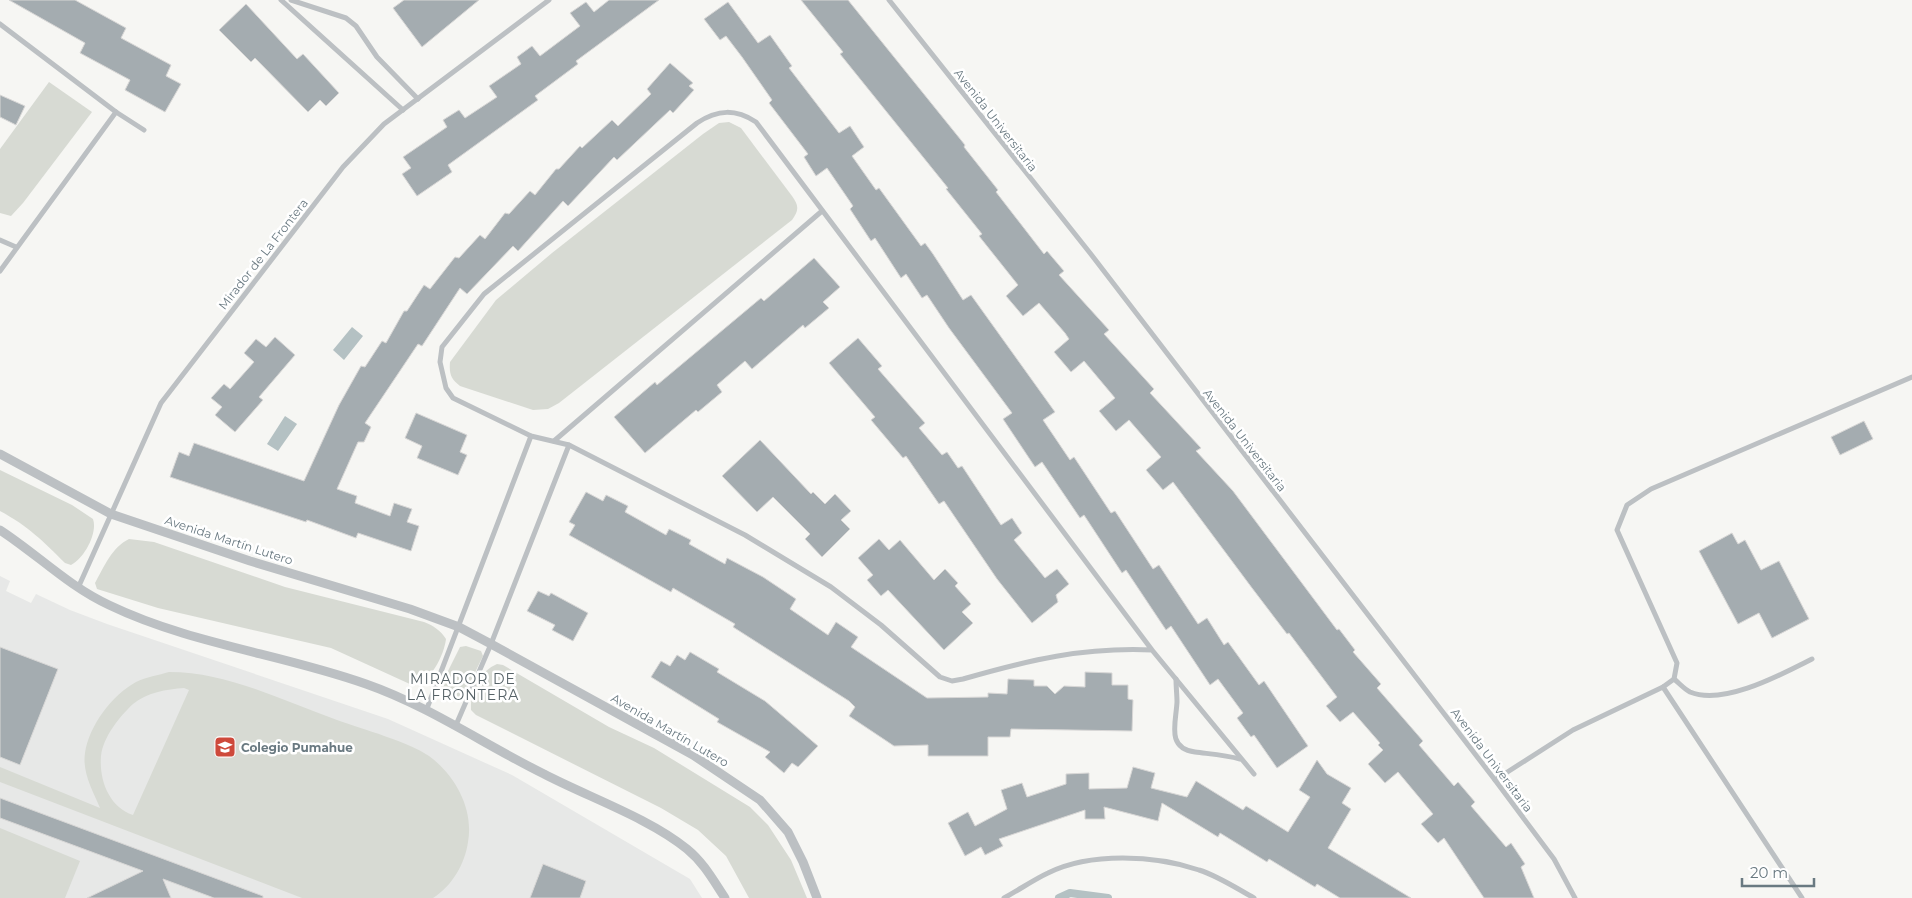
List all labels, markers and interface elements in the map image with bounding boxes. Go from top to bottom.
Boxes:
street label: Avenida Universitaria [951,66,1041,174]
street label: Mirador de La Frontera [215,196,311,312]
street label: Avenida Universitaria [1200,386,1290,494]
street label: Avenida Martín Lutero [163,512,295,568]
district label: MIRADOR DE LA FRONTERA [407,670,519,704]
street label: Avenida Martín Lutero [608,690,732,770]
street label: Avenida Universitaria [1448,705,1536,815]
school or university icon: Colegio Pumahue [213,735,237,759]
place label: Colegio Pumahue [241,740,353,755]
scale bar [1742,856,1814,888]
text: 20 m [1750,863,1788,882]

